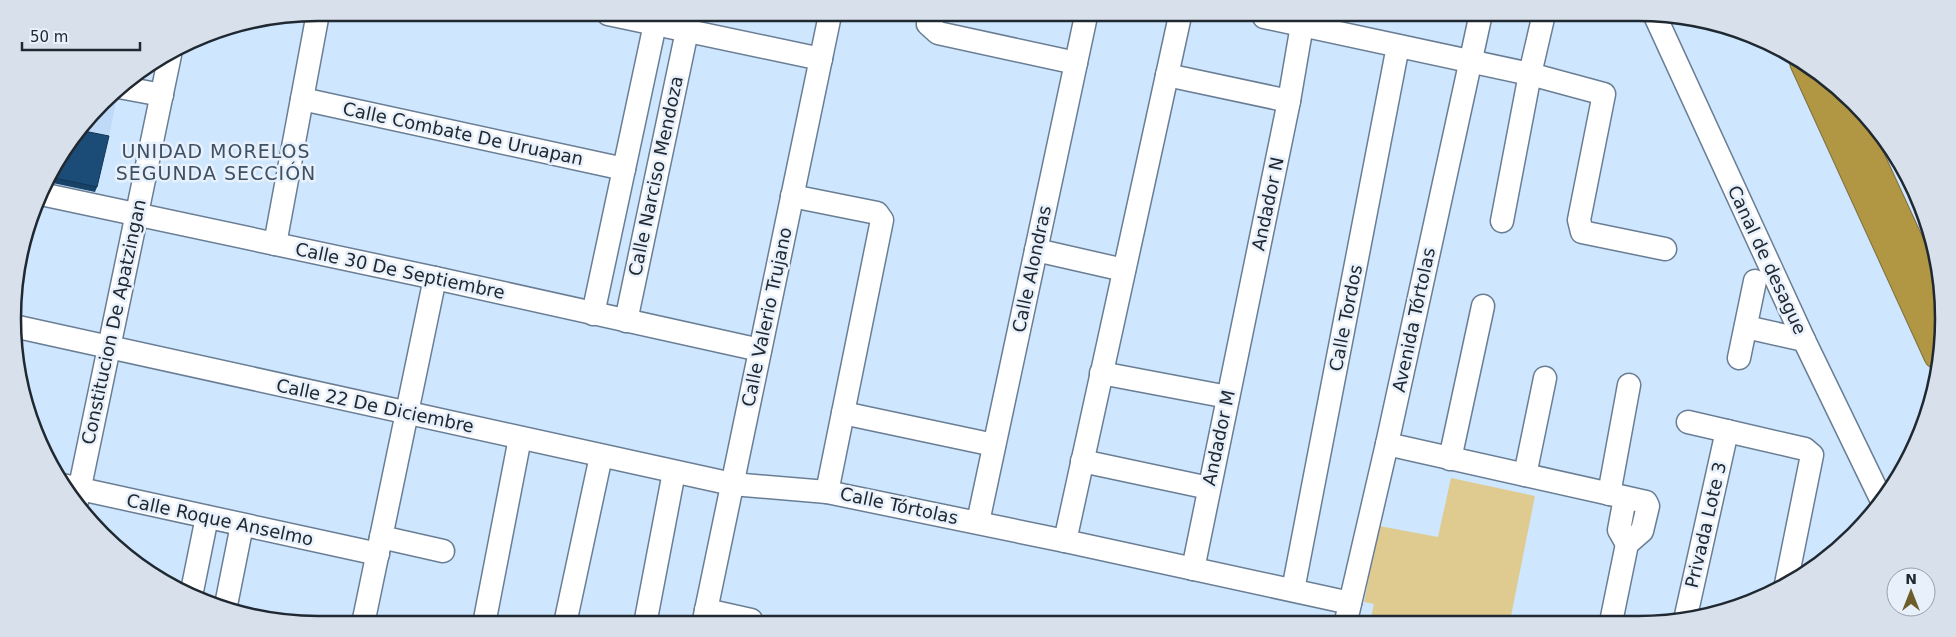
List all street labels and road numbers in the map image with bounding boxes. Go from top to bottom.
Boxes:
street label: Calle Narciso Mendoza [624,74,687,278]
street label: Calle Combate De Uruapan [341,98,585,169]
street label: Andador N [1247,155,1288,253]
street label: Canal de desague [1724,182,1811,338]
street label: Constitucion De Apatzingan [77,197,150,446]
street label: Calle Alondras [1008,203,1055,334]
street label: Calle Valerio Trujano [737,225,796,409]
street label: Calle 30 De Septiembre [293,238,507,303]
street label: Avenida Tórtolas [1388,246,1439,394]
street label: Calle Tordos [1325,263,1366,373]
street label: Calle 22 De Diciembre [274,374,476,437]
street label: Andador M [1198,388,1239,488]
street label: Privada Lote 3 [1681,460,1730,590]
street label: Calle Tórtolas [838,483,960,528]
street label: Calle Roque Anselmo [125,489,315,550]

